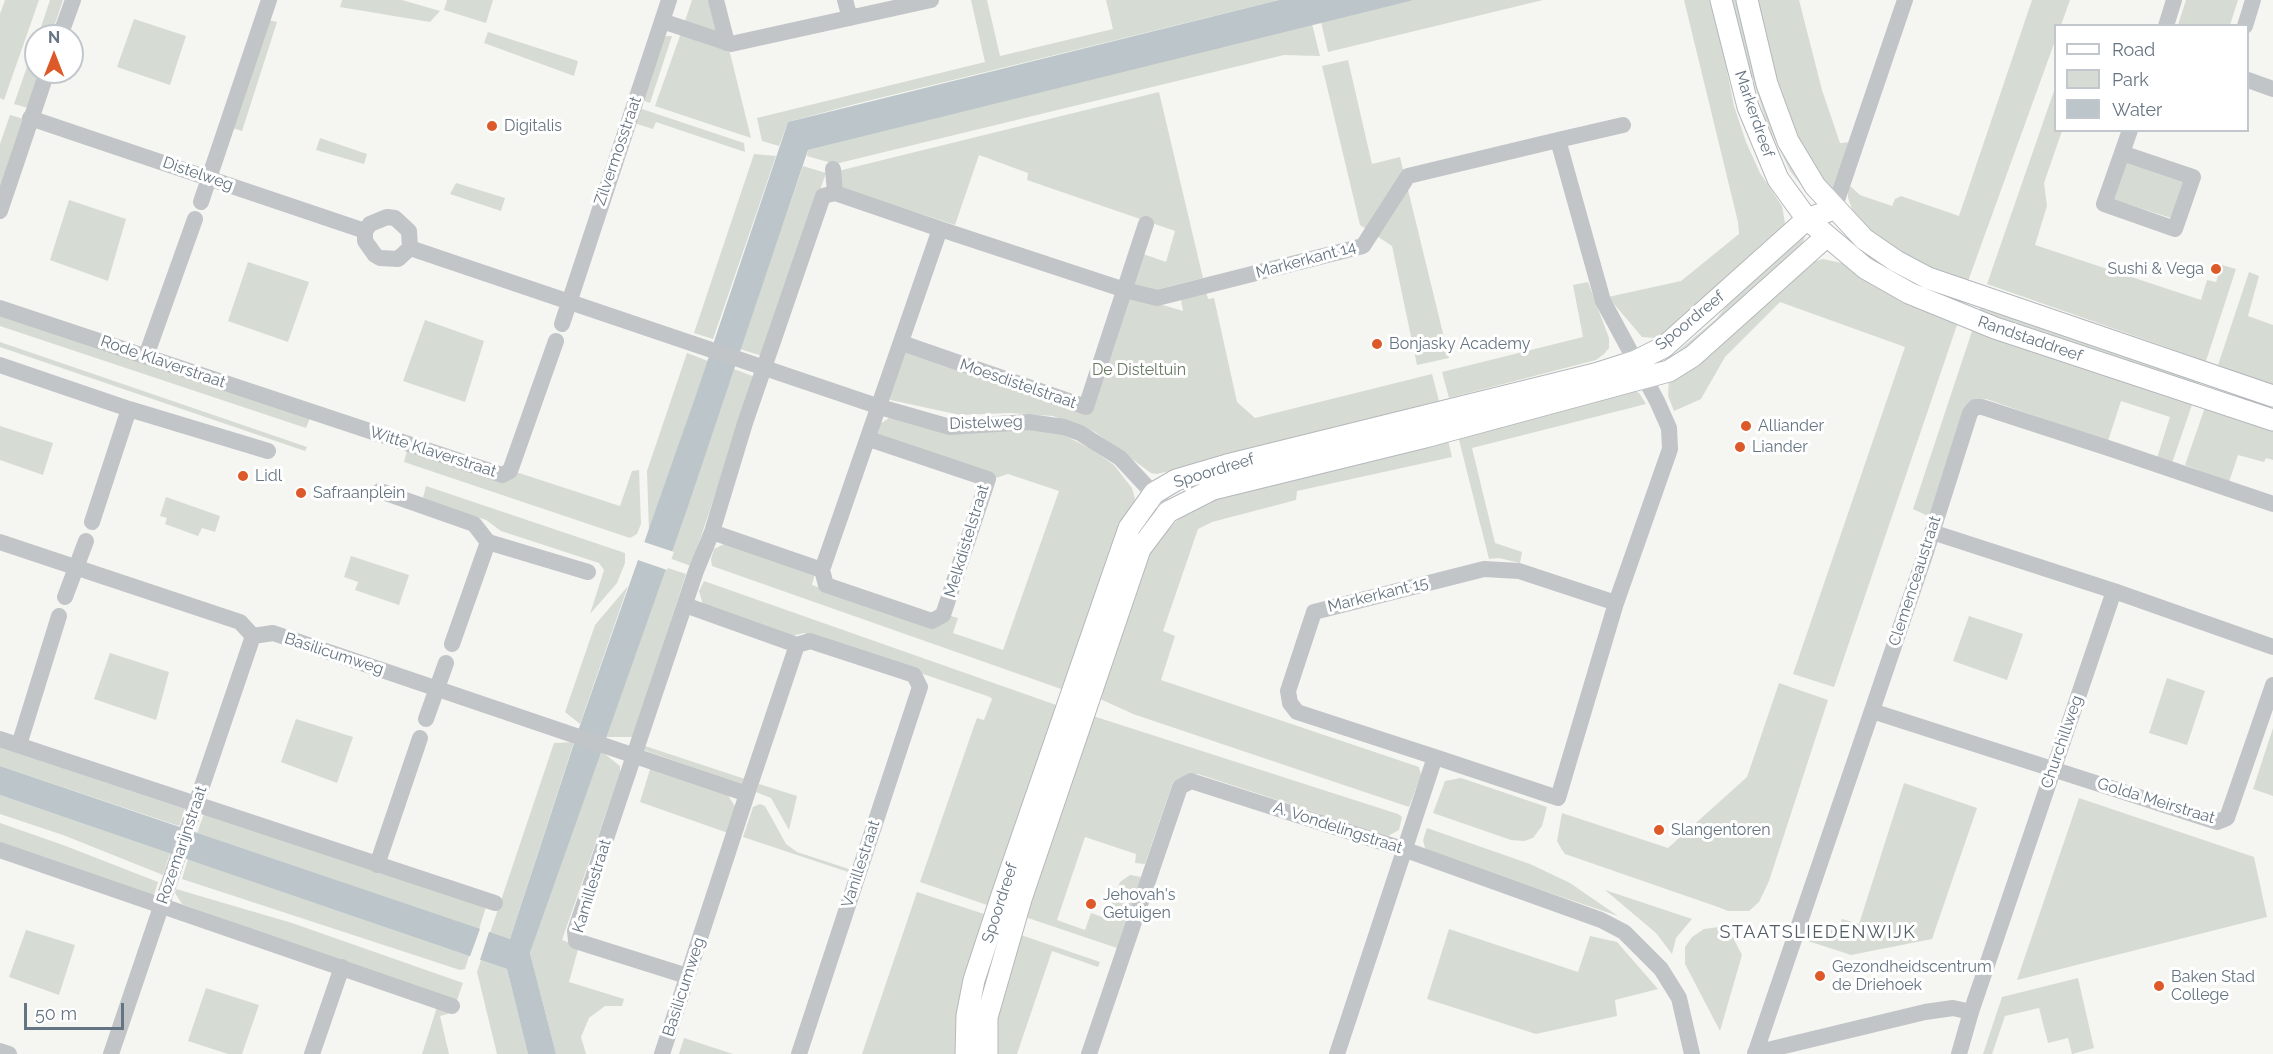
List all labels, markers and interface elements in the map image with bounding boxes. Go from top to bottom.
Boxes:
north arrow [24,24,84,84]
legend [2054,24,2249,132]
text: N [48,28,60,47]
text: Road [2112,39,2155,60]
street label: Markerdreef [1730,68,1778,160]
text: Park [2112,69,2149,90]
street label: Zilvermosstraat [590,94,646,208]
text: Water [2112,99,2162,120]
place label: Digitalis [504,116,562,136]
marker: Digitalis [485,119,499,133]
street label: Distelweg [160,153,236,195]
street label: Markerkant 14 [1254,237,1358,283]
place label: Sushi & Vega [2108,259,2204,279]
marker: Sushi & Vega [2209,262,2223,276]
street label: Spoordreef [1652,287,1728,355]
street label: Randstaddreef [1975,312,2085,366]
street label: Rode Klaverstraat [98,332,228,392]
place label: Bonjasky Academy [1389,334,1530,354]
marker: Bonjasky Academy [1370,337,1384,351]
street label: Moesdistelstraat [957,355,1079,413]
park label: De Disteltuin [1092,360,1186,380]
street label: Distelweg [949,412,1023,434]
place label: Alliander [1758,416,1824,436]
marker: Alliander [1739,419,1753,433]
street label: Witte Klaverstraat [367,422,499,482]
place label: Liander [1752,437,1808,457]
marker: Liander [1733,440,1747,454]
street label: Spoordreef [1171,450,1257,492]
place label: Lidl [255,466,282,486]
marker: Lidl [236,469,250,483]
street label: Melkdistelstraat [941,482,993,600]
place label: Safraanplein [313,483,405,503]
marker: Safraanplein [294,486,308,500]
street label: Clemenceaustraat [1885,513,1945,649]
street label: Markerkant 15 [1326,573,1430,617]
street label: Basilicumweg [282,629,386,679]
street label: Churchillweg [2037,693,2087,791]
street label: Golda Meirstraat [2095,774,2217,828]
street label: Rozemarijnstraat [153,784,211,906]
street label: A. Vondelingstraat [1271,798,1405,858]
street label: Vanillestraat [838,818,884,910]
place label: Slangentoren [1671,820,1770,840]
marker: Slangentoren [1652,823,1666,837]
street label: Kamillestraat [569,837,615,935]
street label: Spoordreef [978,860,1022,946]
place label: Jehovah's Getuigen [1103,885,1175,923]
marker: Jehovah's Getuigen [1084,897,1098,911]
district label: STAATSLIEDENWIJK [1720,922,1916,944]
street label: Basilicumweg [659,935,709,1039]
place label: Gezondheidscentrum de Driehoek [1832,957,1992,995]
place label: Baken Stad College [2171,967,2255,1005]
marker: Gezondheidscentrum de Driehoek [1813,969,1827,983]
marker: Baken Stad College [2152,979,2166,993]
scale bar [27,991,128,1029]
text: 50 m [35,1003,77,1024]

